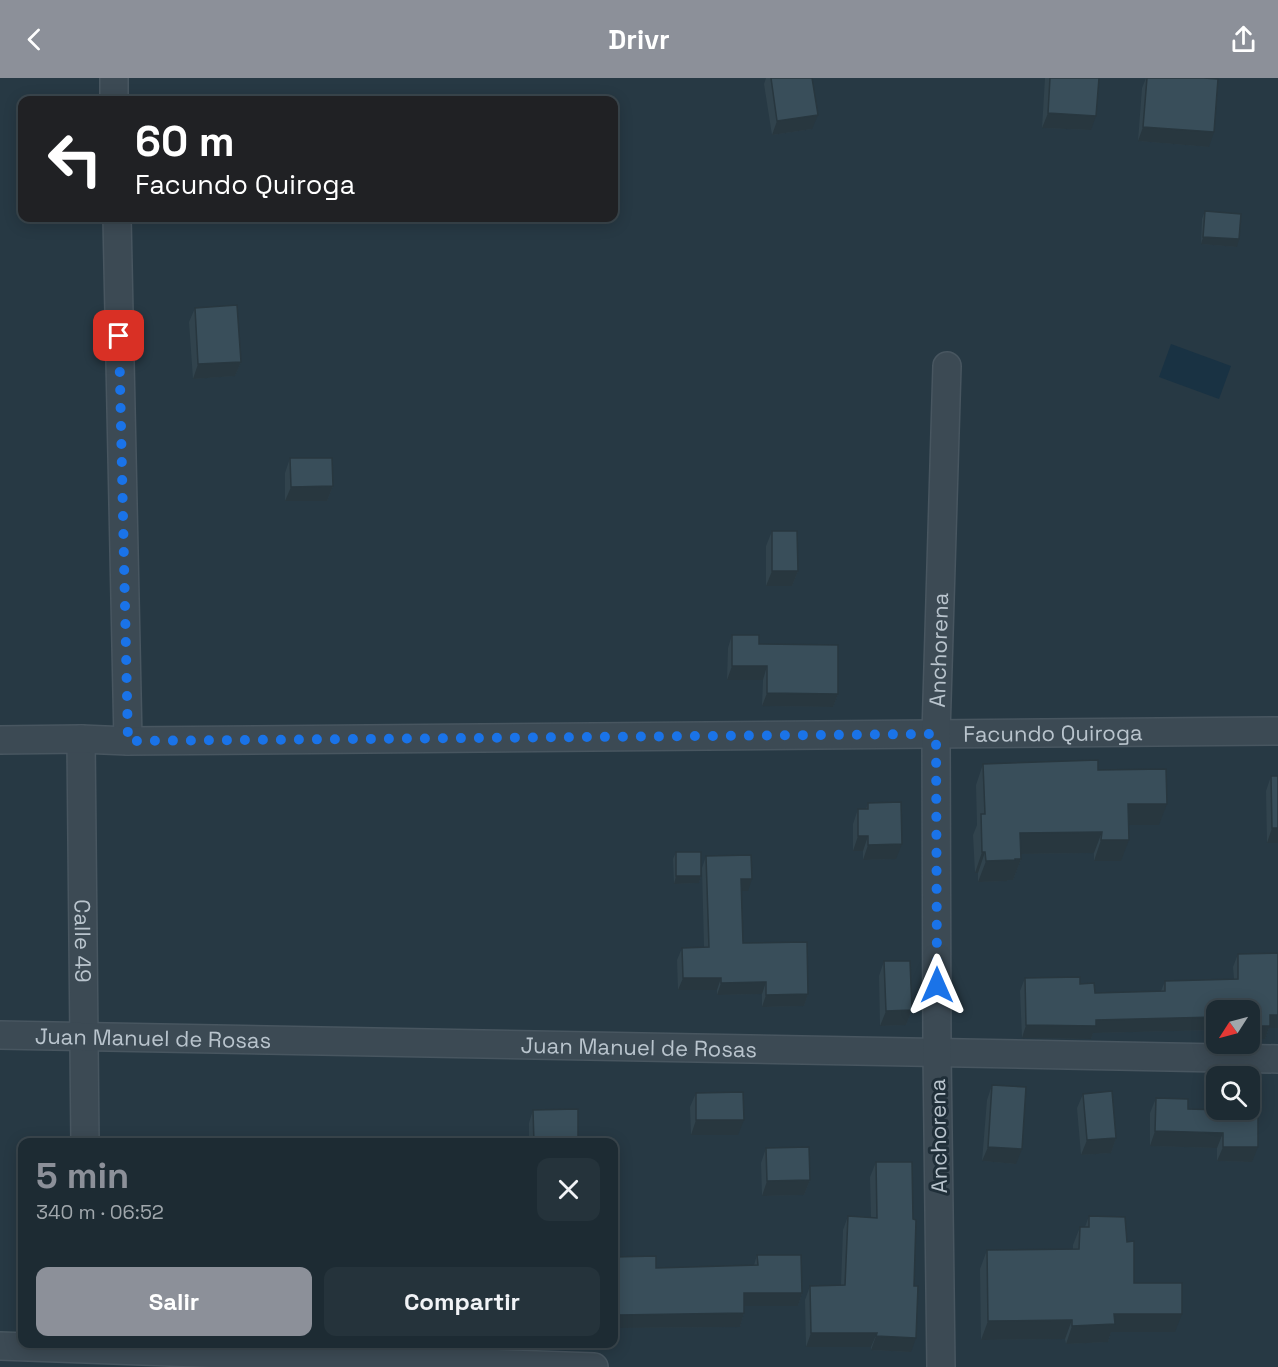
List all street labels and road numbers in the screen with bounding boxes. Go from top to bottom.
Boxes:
street label: Anchorena [923,592,954,708]
street label: Facundo Quiroga [963,718,1143,748]
street label: Calle 49 [69,899,97,983]
street label: Juan Manuel de Rosas [35,1022,271,1054]
street label: Juan Manuel de Rosas [520,1031,757,1063]
street label: Anchorena [923,1078,953,1194]

